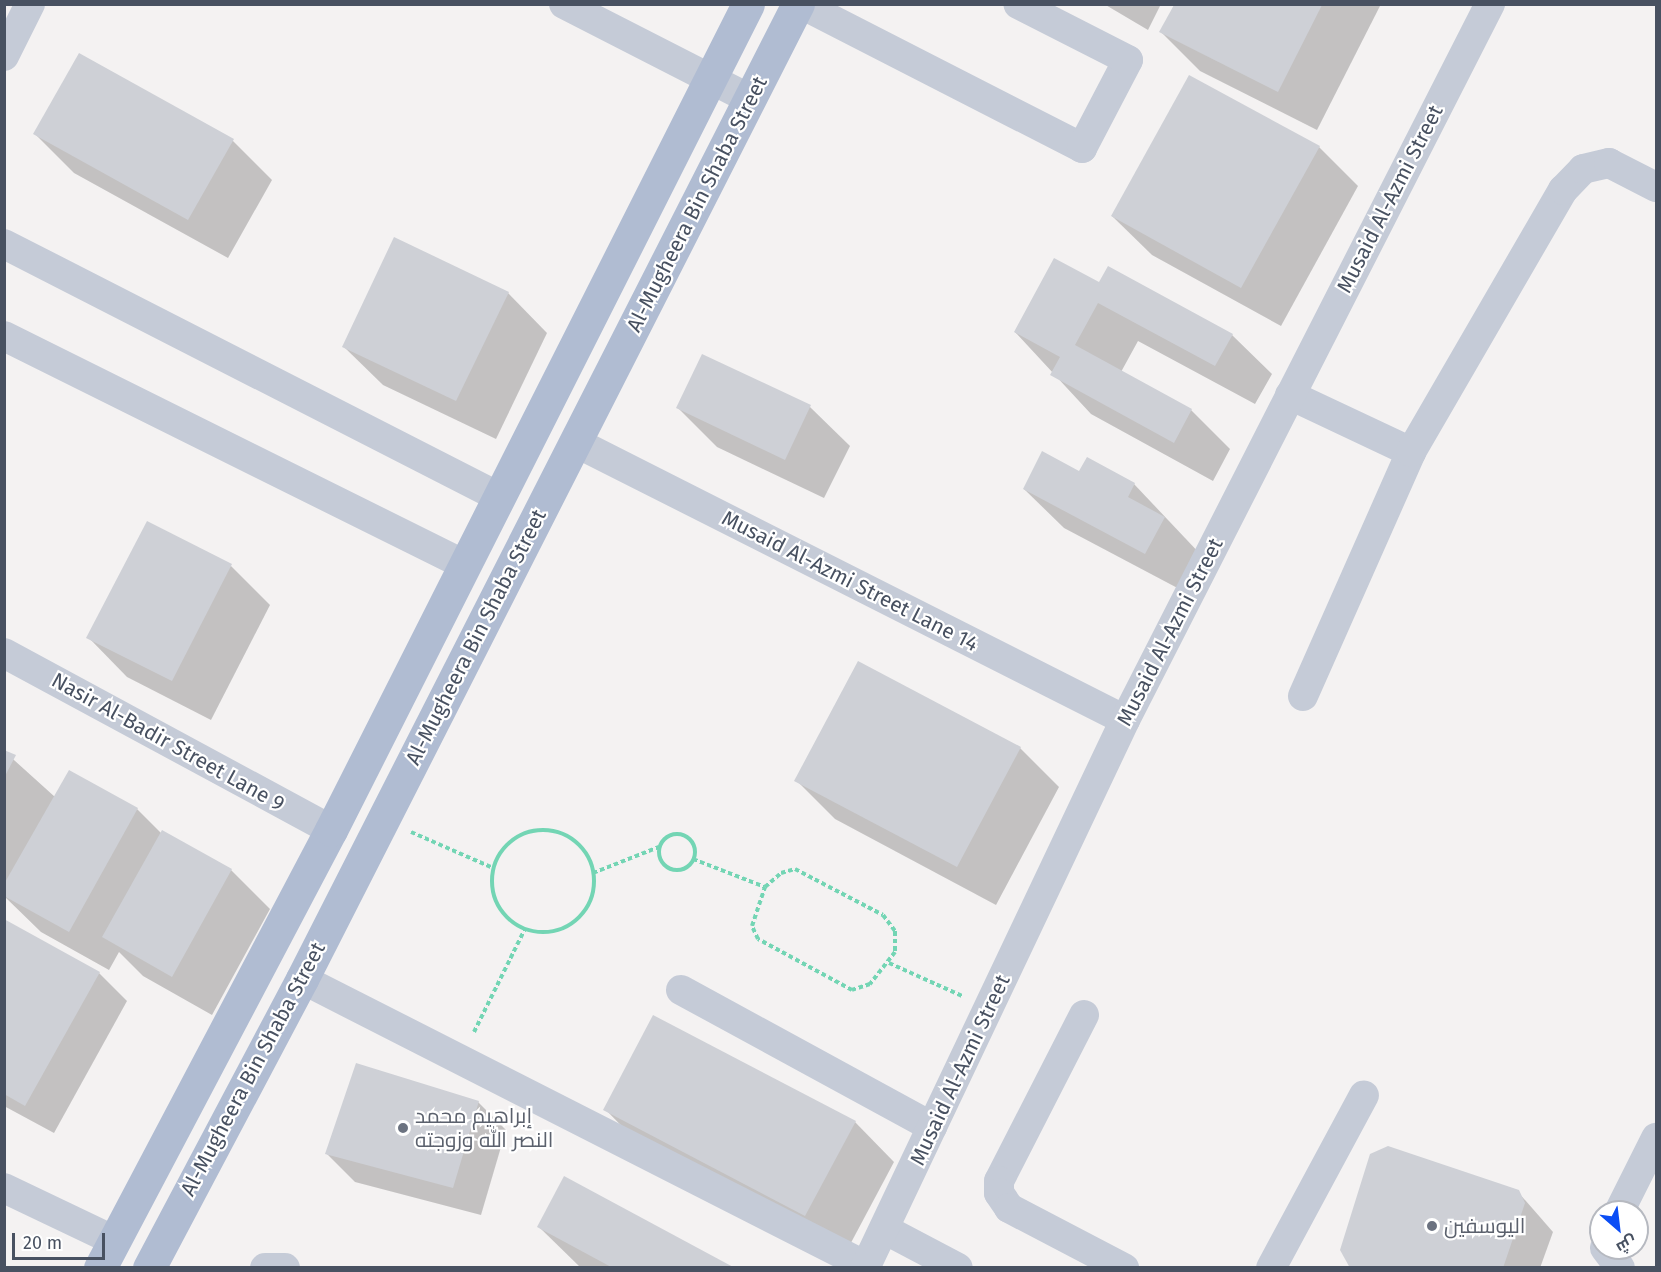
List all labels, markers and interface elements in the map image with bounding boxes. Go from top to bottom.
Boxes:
street label: Al-Mugheera Bin Shaba Street [621,72,773,336]
street label: Musaid Al-Azmi Street [1332,101,1448,297]
street label: Al-Mugheera Bin Shaba Street [400,505,552,769]
street label: Musaid Al-Azmi Street Lane 14 [718,505,982,657]
street label: Musaid Al-Azmi Street [1112,534,1228,730]
street label: Nasir Al-Badir Street Lane 9 [47,667,289,817]
street label: Al-Mugheera Bin Shaba Street [175,938,331,1200]
street label: Musaid Al-Azmi Street [905,971,1015,1169]
place label: إبراهيم محمد النصر الله وزوجته [415,1103,553,1153]
marker: إبراهيم محمد النصر الله وزوجته [396,1121,410,1135]
north arrow [1589,1200,1649,1260]
place label: اليوسفين [1444,1213,1525,1239]
marker: اليوسفين [1425,1219,1439,1233]
scale bar [15,1221,108,1259]
text: ش [1613,1231,1640,1258]
text: 20 m [23,1232,62,1254]

